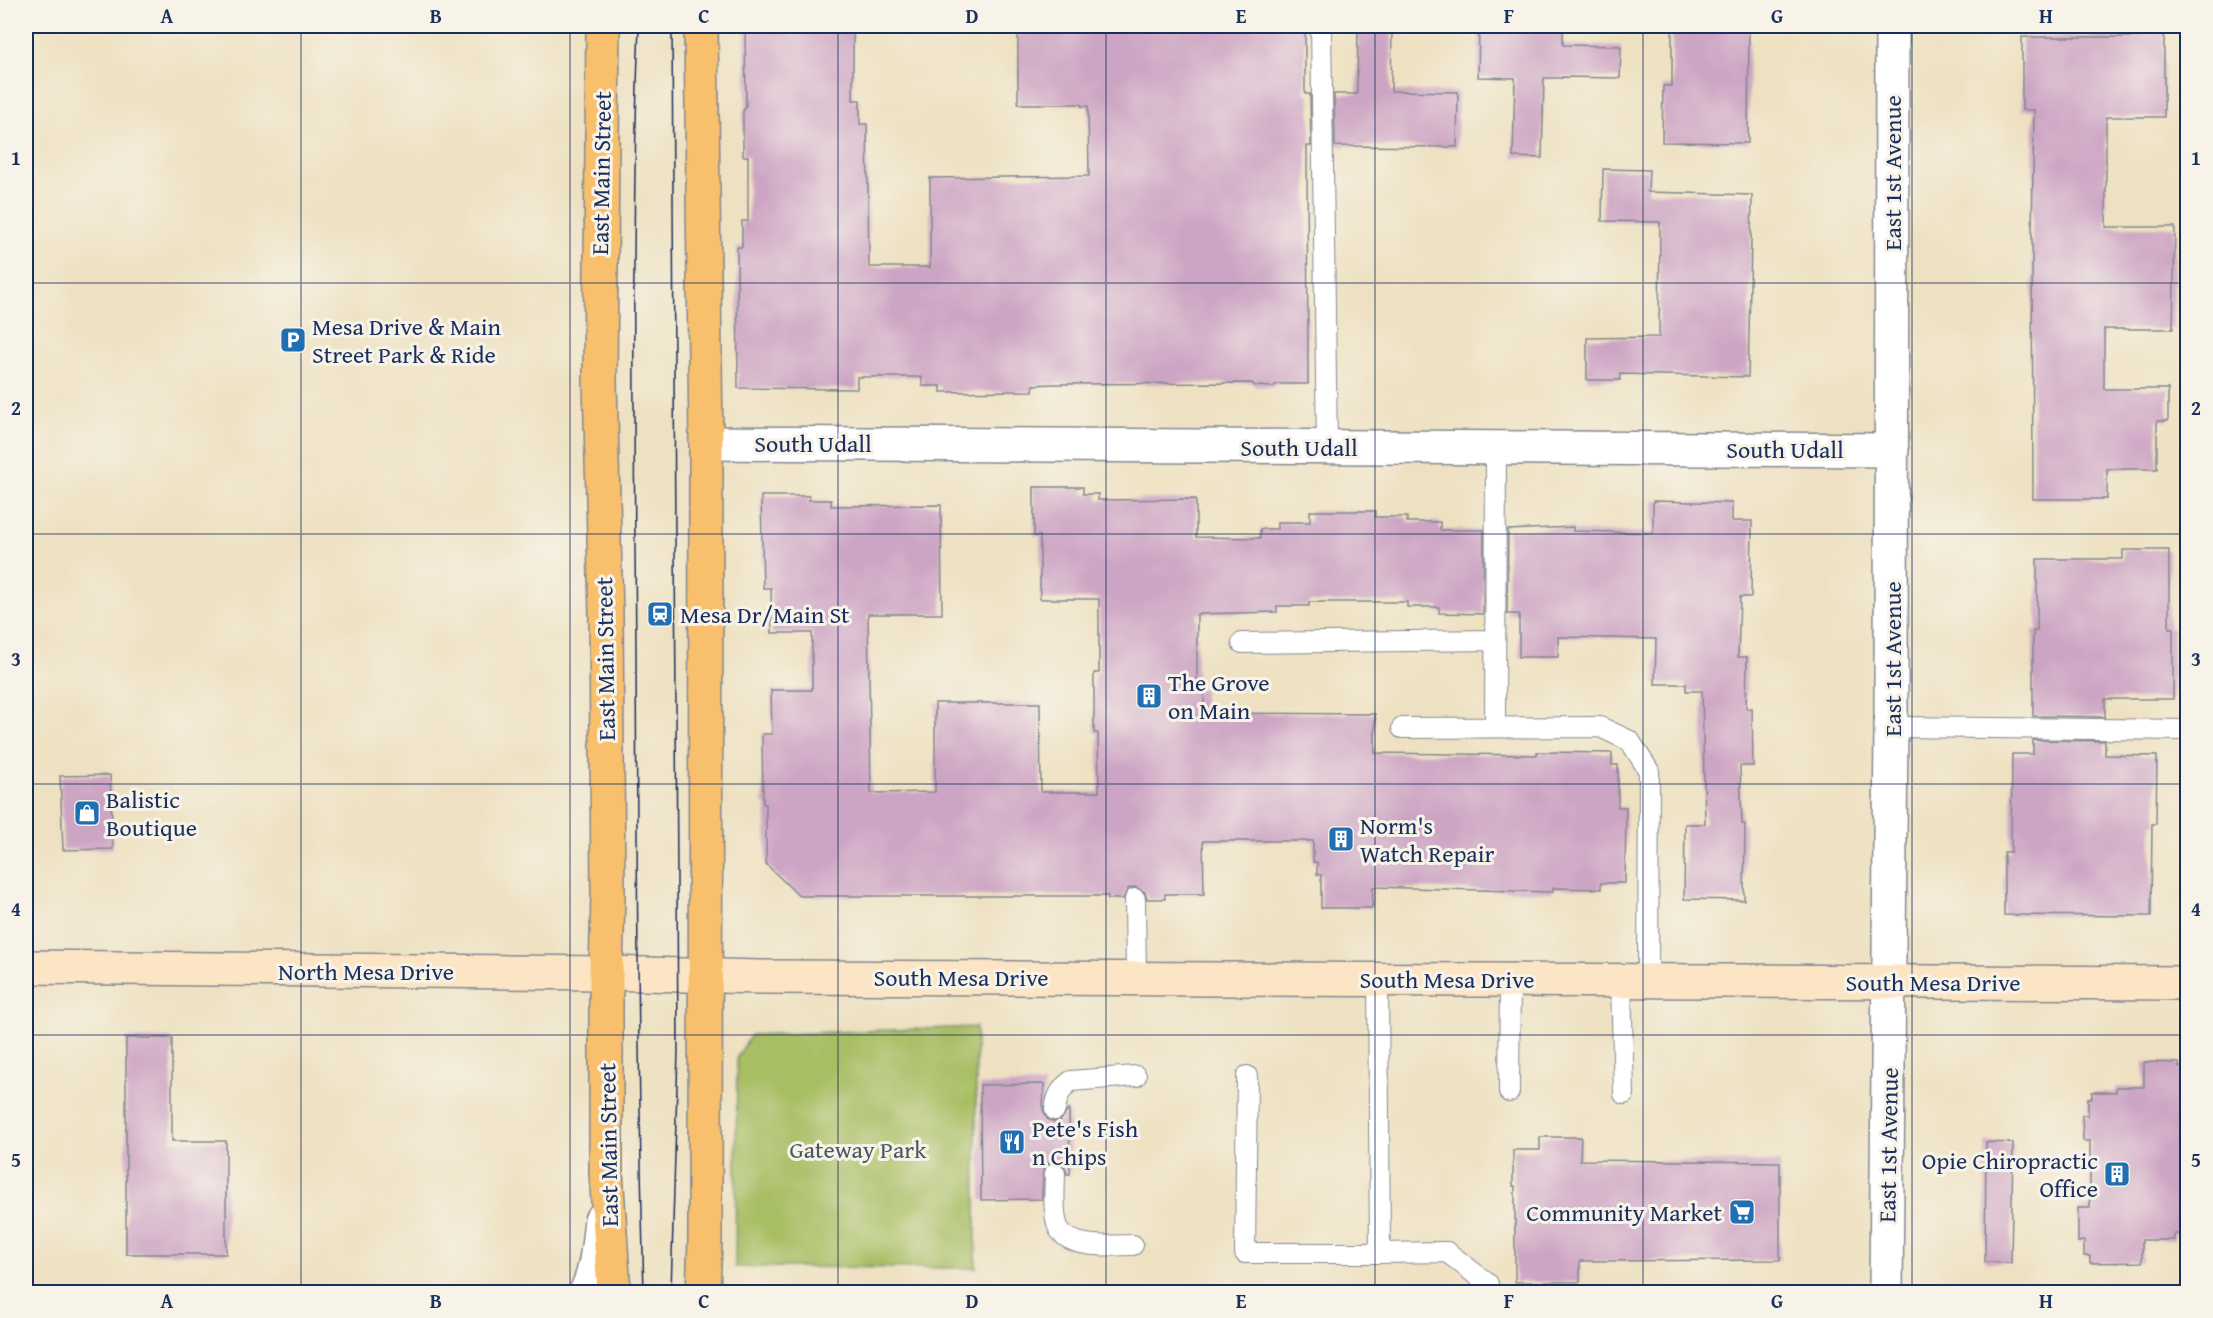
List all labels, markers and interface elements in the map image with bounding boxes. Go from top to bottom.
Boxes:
text: A [161,1,174,30]
text: B [430,1,442,30]
text: C [698,1,710,30]
text: D [965,1,979,30]
text: E [1236,1,1247,30]
text: F [1504,1,1514,30]
text: G [1771,1,1783,30]
text: H [2039,1,2053,30]
street label: East Main Street [582,90,620,255]
street label: East 1st Avenue [1875,95,1910,251]
text: 1 [11,143,21,172]
text: 1 [2191,143,2201,172]
place label: Mesa Drive & Main Street Park & Ride [312,309,501,372]
parking icon: Mesa Drive & Main Street Park & Ride [278,325,308,355]
text: 2 [11,393,21,422]
text: 2 [2191,393,2201,422]
street label: South Udall [754,426,872,461]
street label: South Udall [1240,430,1358,465]
street label: South Udall [1726,432,1844,467]
street label: East Main Street [586,576,624,741]
street label: East 1st Avenue [1875,581,1910,737]
place label: Mesa Dr/Main St [680,597,850,632]
station icon: Mesa Dr/Main St [645,599,675,629]
text: 3 [11,644,21,673]
text: 3 [2191,644,2201,673]
place label: The Grove on Main [1168,665,1270,728]
building icon: The Grove on Main [1134,681,1164,711]
place label: Balistic Boutique [106,782,197,845]
shop icon: Balistic Boutique [72,798,102,828]
place label: Norm's Watch Repair [1360,808,1494,871]
building icon: Norm's Watch Repair [1326,824,1356,854]
text: 4 [11,894,21,923]
text: 4 [2191,894,2201,923]
street label: North Mesa Drive [278,954,454,989]
street label: South Mesa Drive [873,960,1049,995]
street label: South Mesa Drive [1359,962,1535,997]
street label: South Mesa Drive [1845,965,2021,1000]
street label: East Main Street [589,1062,627,1227]
street label: East 1st Avenue [1869,1067,1907,1223]
place label: Pete's Fish n Chips [1032,1111,1139,1174]
restaurant icon: Pete's Fish n Chips [997,1127,1027,1157]
park label: Gateway Park [790,1132,927,1167]
place label: Opie Chiropractic Office [1922,1143,2098,1206]
text: 5 [11,1145,21,1174]
text: 5 [2191,1145,2201,1174]
building icon: Opie Chiropractic Office [2102,1159,2132,1189]
place label: Community Market [1526,1195,1723,1230]
supermarket icon: Community Market [1727,1197,1757,1227]
text: A [161,1286,174,1315]
text: B [430,1286,442,1315]
text: C [698,1286,710,1315]
text: D [965,1286,979,1315]
text: E [1236,1286,1247,1315]
text: F [1504,1286,1514,1315]
text: G [1771,1286,1783,1315]
text: H [2039,1286,2053,1315]

